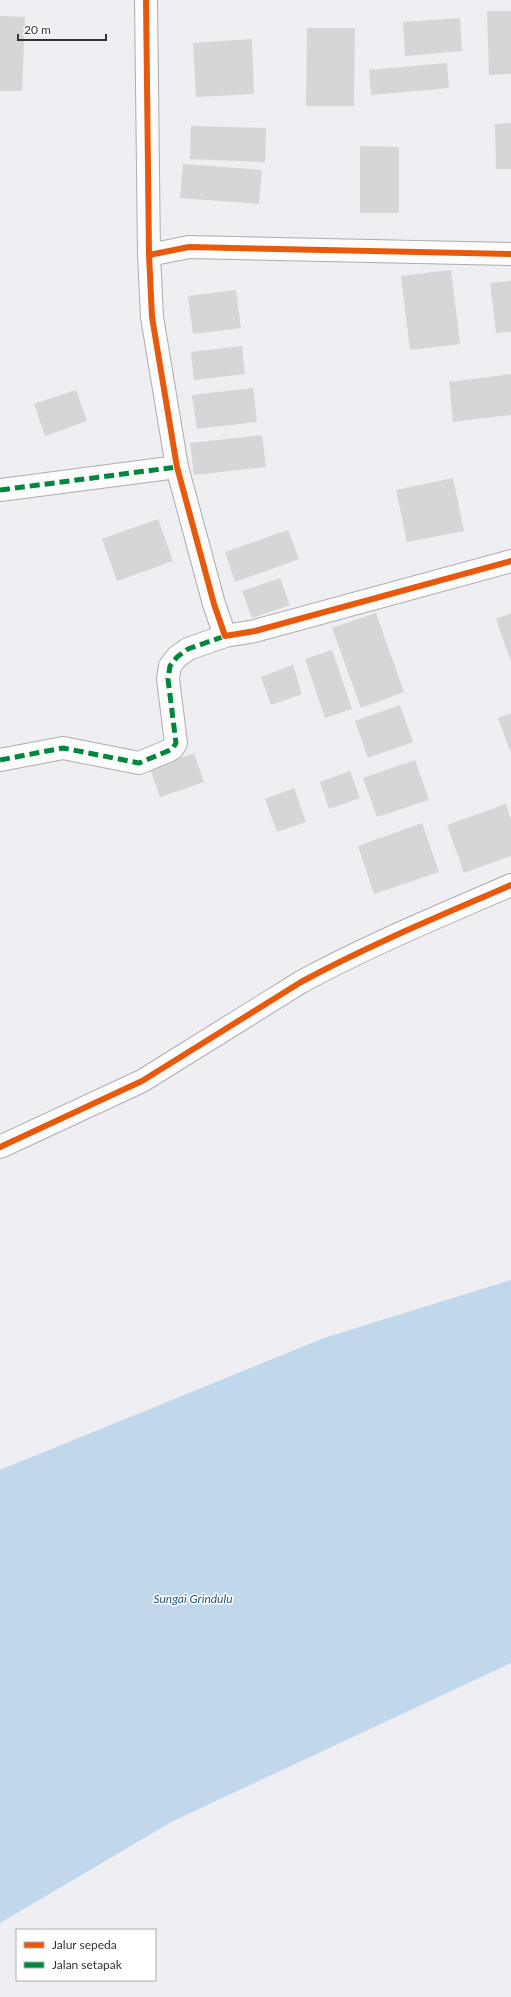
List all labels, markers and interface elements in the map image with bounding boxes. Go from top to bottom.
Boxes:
scale bar [18,16,106,42]
text: 20 m [24,22,51,37]
water label: Sungai Grindulu [153,1591,233,1606]
legend [16,1929,156,1981]
text: Jalur sepeda [52,1937,117,1952]
text: Jalan setapak [52,1957,123,1972]

